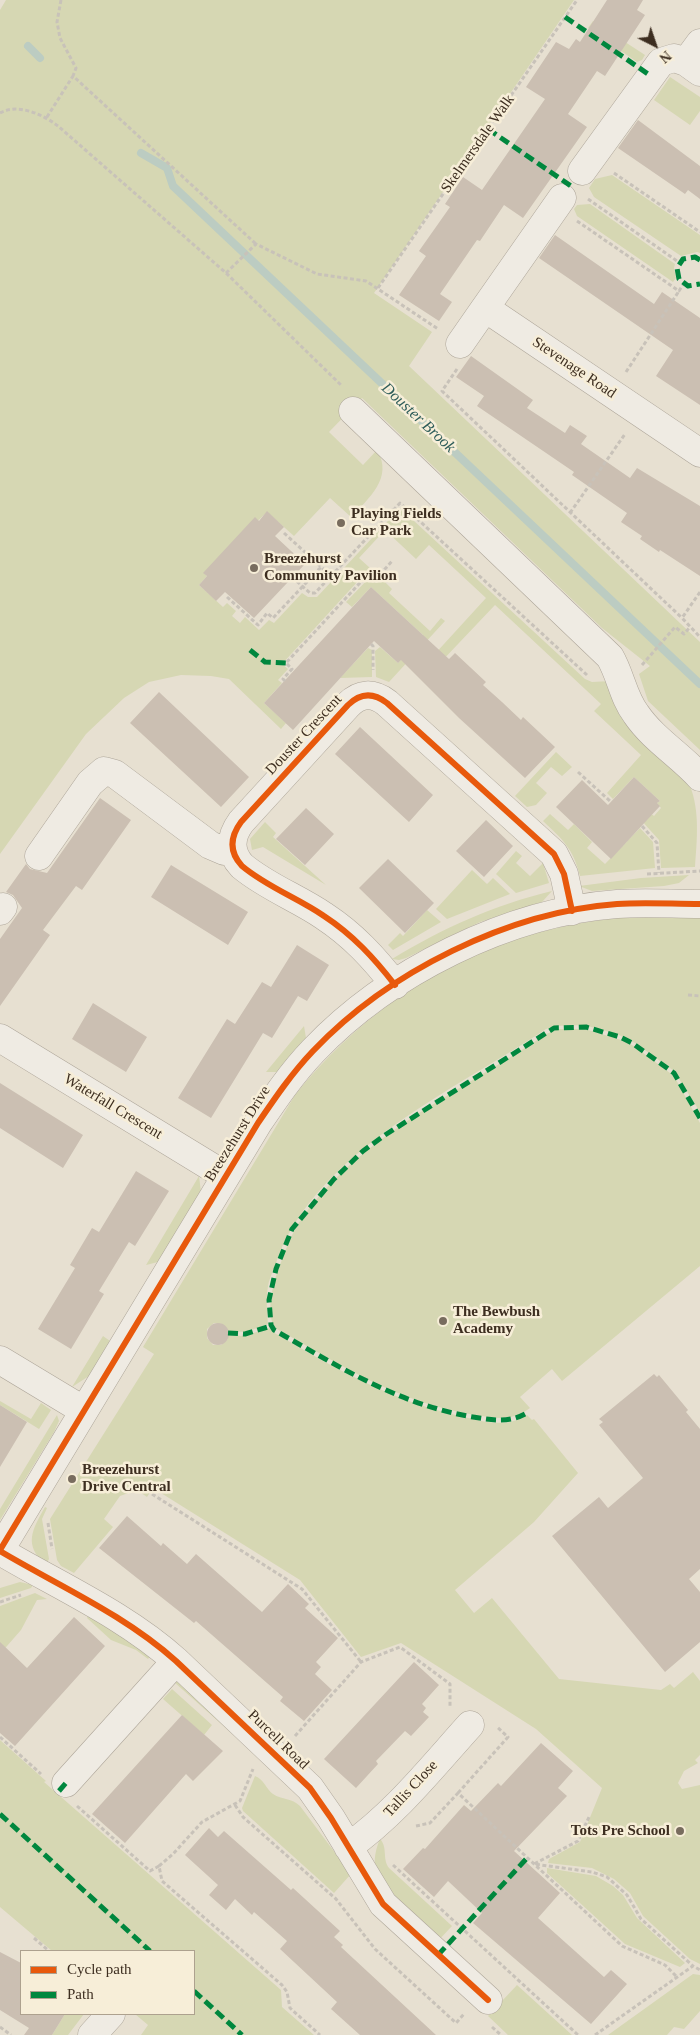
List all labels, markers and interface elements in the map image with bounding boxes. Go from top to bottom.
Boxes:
north arrow [630,20,680,70]
text: N [656,48,674,66]
street label: Skelmersdale Walk [437,91,519,197]
street label: Stevenage Road [529,333,619,403]
water label: Douster Brook [377,379,459,457]
place label: Playing Fields Car Park [351,505,441,540]
marker: Playing Fields Car Park [335,517,347,529]
place label: Breezehurst Community Pavilion [264,550,397,585]
marker: Breezehurst Community Pavilion [248,562,260,574]
street label: Douster Crescent [262,691,346,779]
street label: Waterfall Crescent [61,1071,165,1143]
street label: Breezehurst Drive [201,1083,275,1185]
place label: The Bewbush Academy [453,1303,540,1338]
marker: The Bewbush Academy [437,1315,449,1327]
place label: Breezehurst Drive Central [82,1461,171,1496]
marker: Breezehurst Drive Central [66,1473,78,1485]
street label: Purcell Road [244,1706,312,1774]
street label: Tallis Close [380,1757,442,1821]
place label: Tots Pre School [571,1822,670,1840]
marker: Tots Pre School [674,1825,686,1837]
legend [20,1950,195,2015]
text: Cycle path [67,1961,132,1977]
text: Path [67,1986,94,2002]

